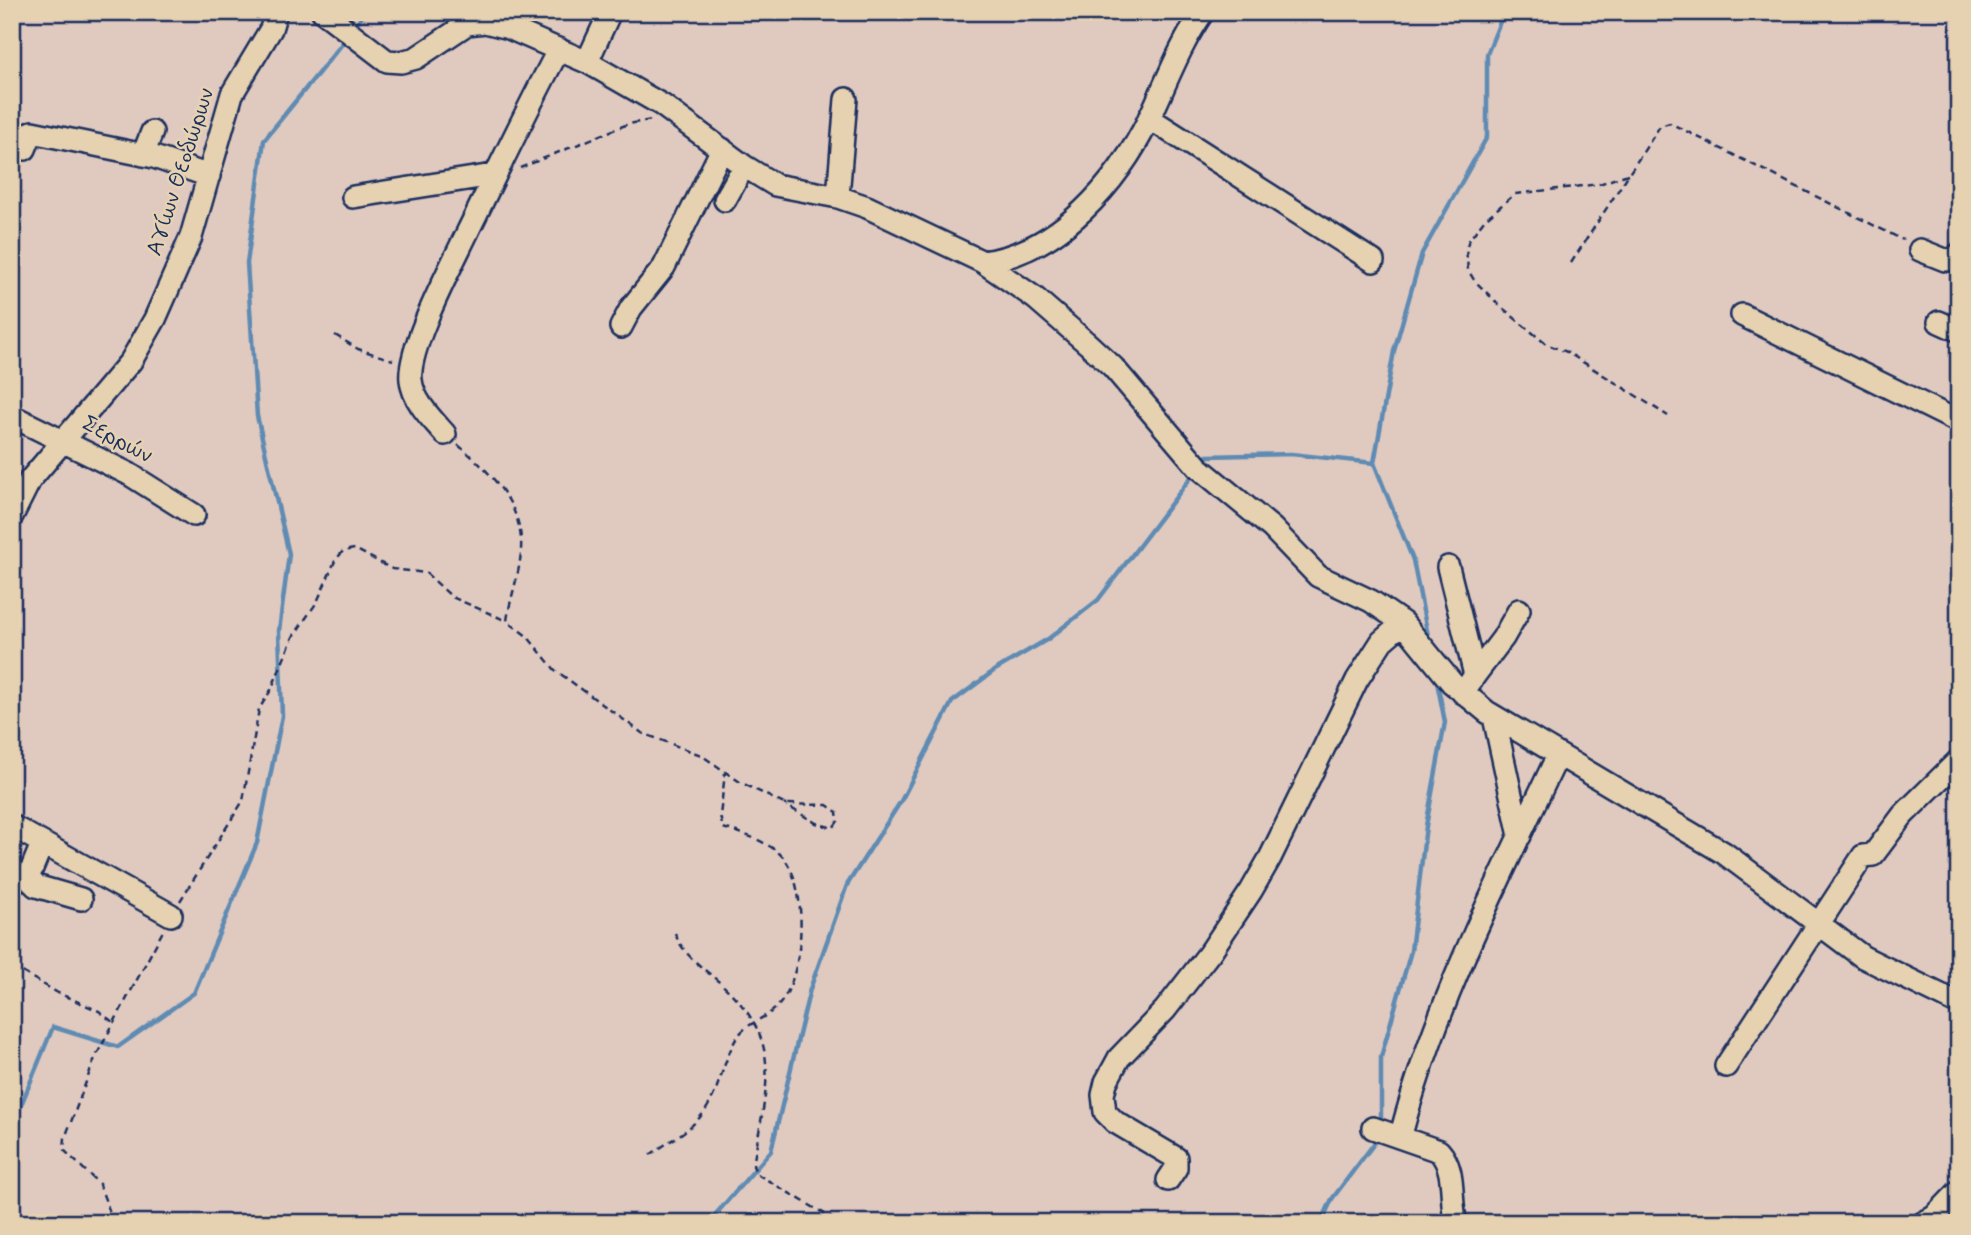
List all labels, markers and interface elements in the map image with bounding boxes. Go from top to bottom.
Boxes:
street label: Αγίων Θεοδώρων [140,84,222,260]
street label: Σερρών [77,409,157,471]

